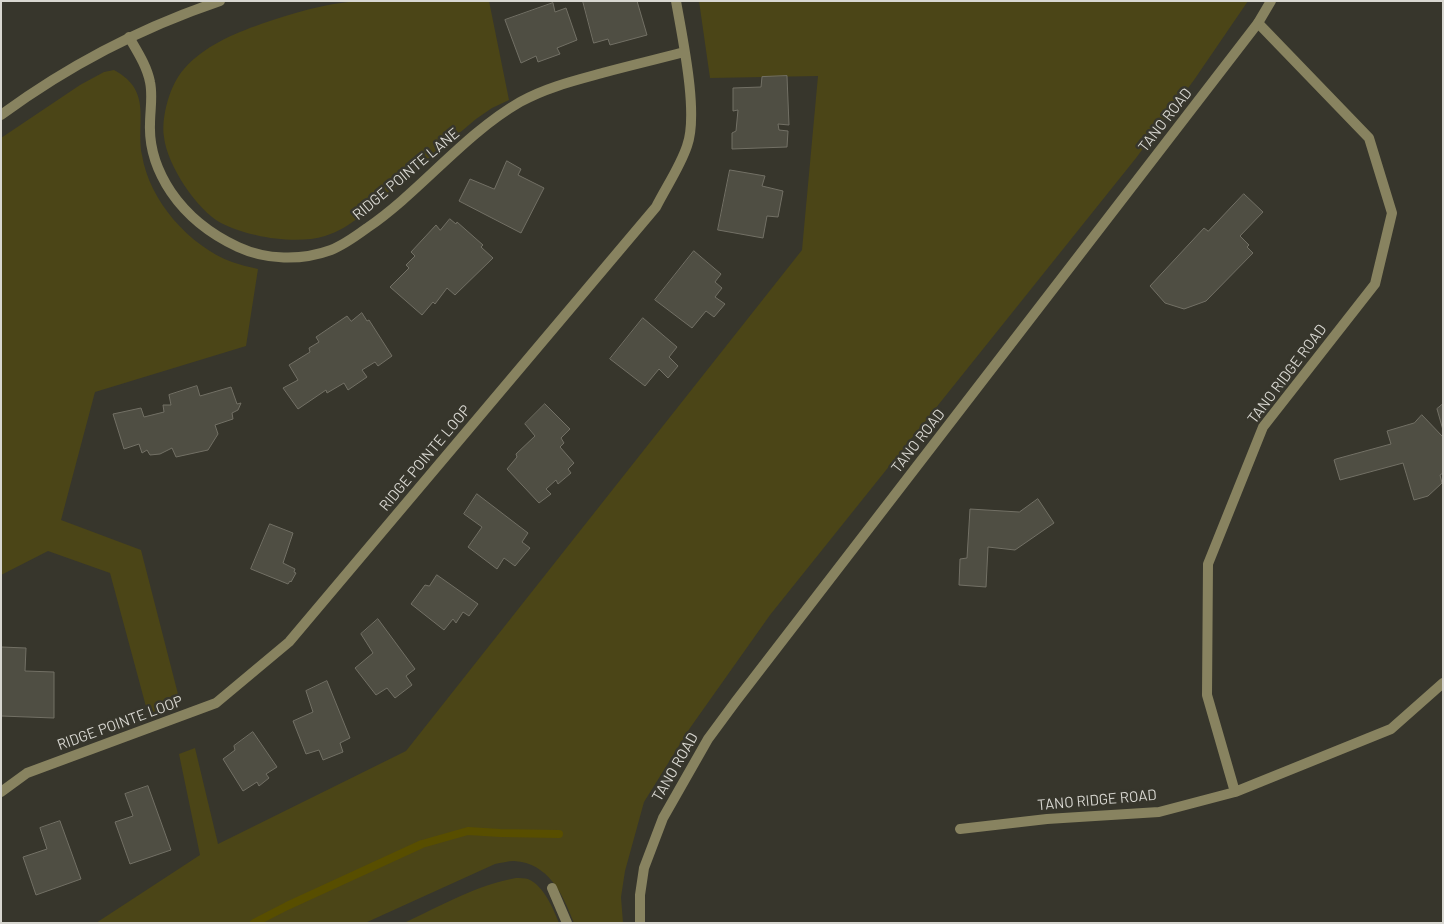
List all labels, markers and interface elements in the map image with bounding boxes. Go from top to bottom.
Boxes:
street label: TANO ROAD [1134,84,1196,156]
street label: RIDGE POINTE LANE [349,124,463,224]
street label: TANO RIDGE ROAD [1244,321,1330,427]
street label: RIDGE POINTE LOOP [376,401,474,515]
street label: TANO ROAD [887,405,949,477]
street label: RIDGE POINTE LOOP [55,692,185,754]
street label: TANO ROAD [648,730,702,804]
street label: TANO RIDGE ROAD [1037,786,1157,814]

